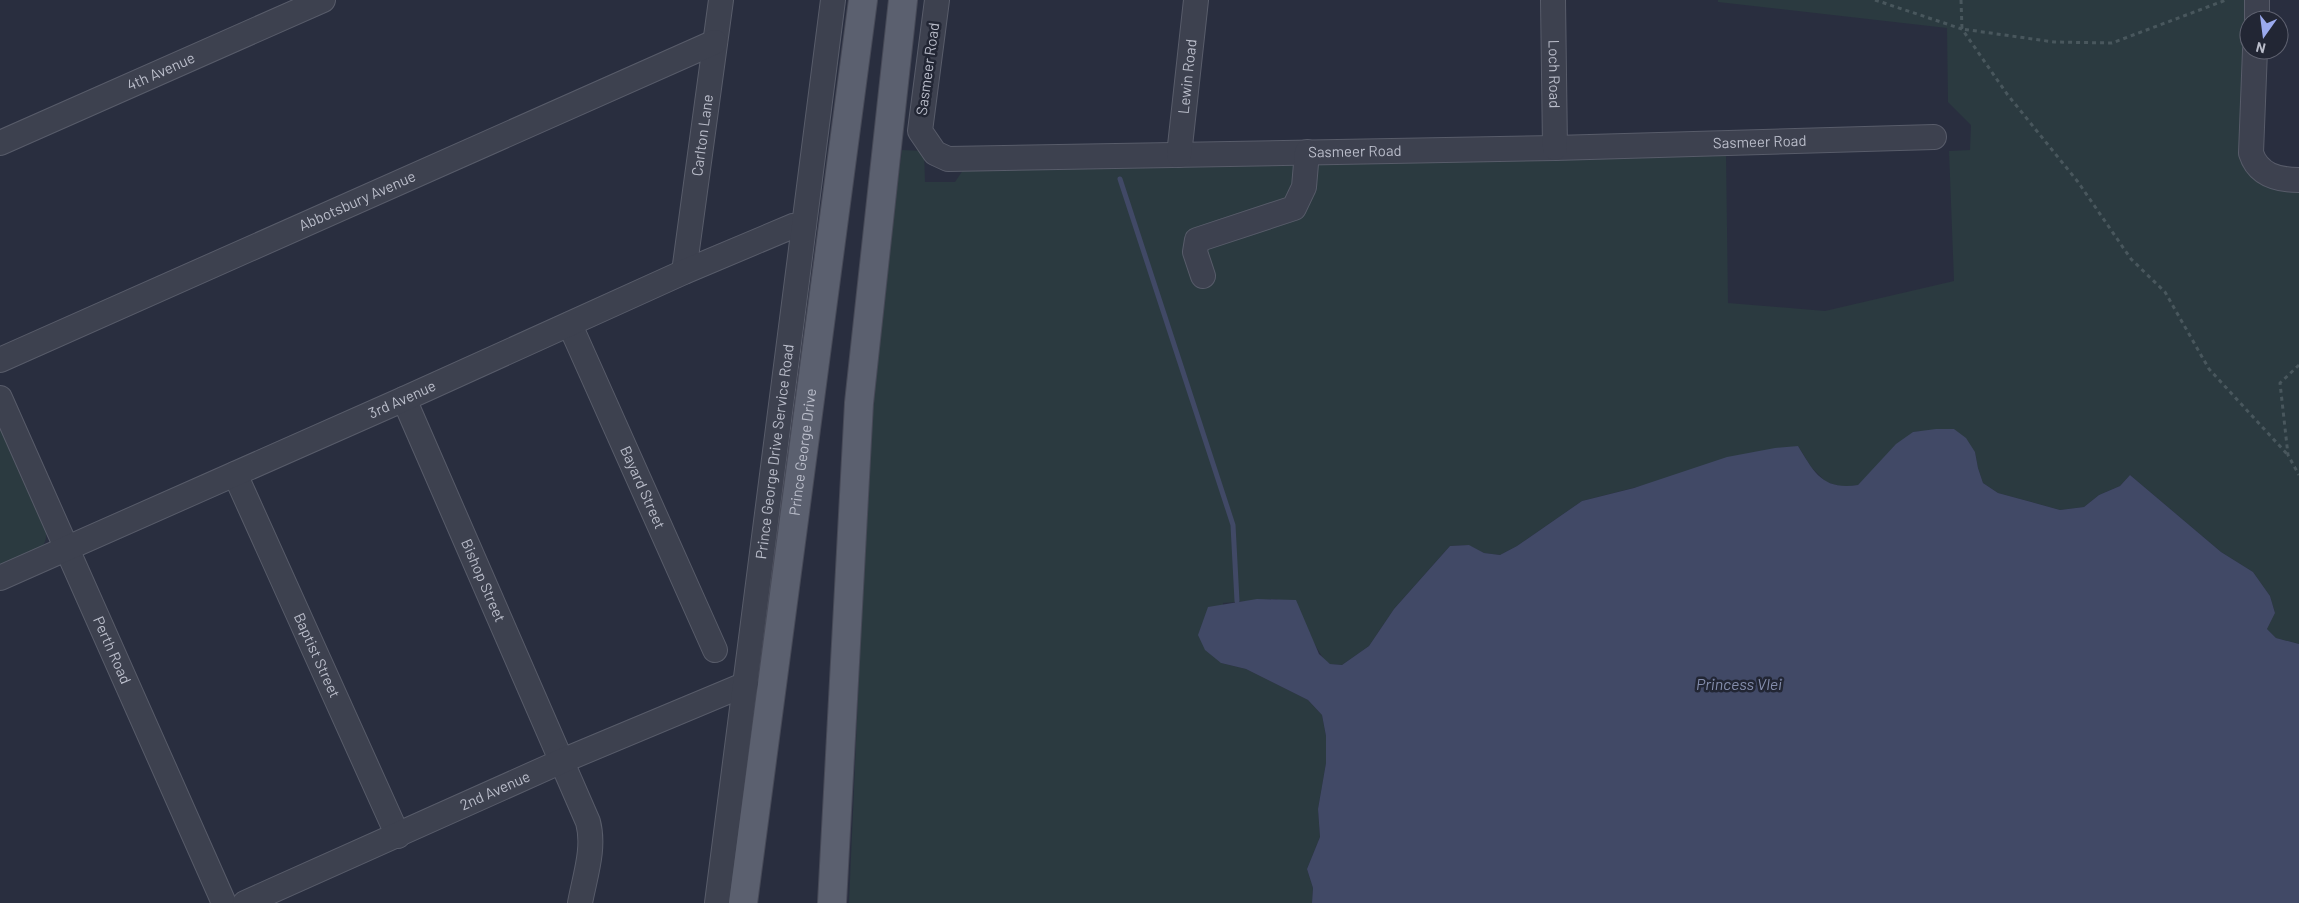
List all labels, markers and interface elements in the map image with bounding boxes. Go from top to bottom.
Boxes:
north arrow [2239,10,2289,60]
street label: Sasmeer Road [912,21,942,116]
street label: Lewin Road [1174,38,1200,115]
street label: Loch Road [1546,39,1564,109]
text: N [2254,39,2267,57]
street label: 4th Avenue [124,48,197,94]
street label: Carlton Lane [687,93,716,177]
street label: Sasmeer Road [1713,131,1807,151]
street label: Sasmeer Road [1308,141,1402,160]
street label: Abbotsbury Avenue [296,166,418,234]
street label: Prince George Drive Service Road [751,343,797,560]
street label: 3rd Avenue [365,376,438,422]
street label: Prince George Drive [785,387,819,517]
street label: Bayard Street [617,443,670,531]
street label: Bishop Street [458,536,510,625]
street label: Baptist Street [291,610,345,700]
street label: Perth Road [90,613,136,686]
water label: Princess Vlei [1696,674,1782,693]
street label: 2nd Avenue [457,767,533,814]

